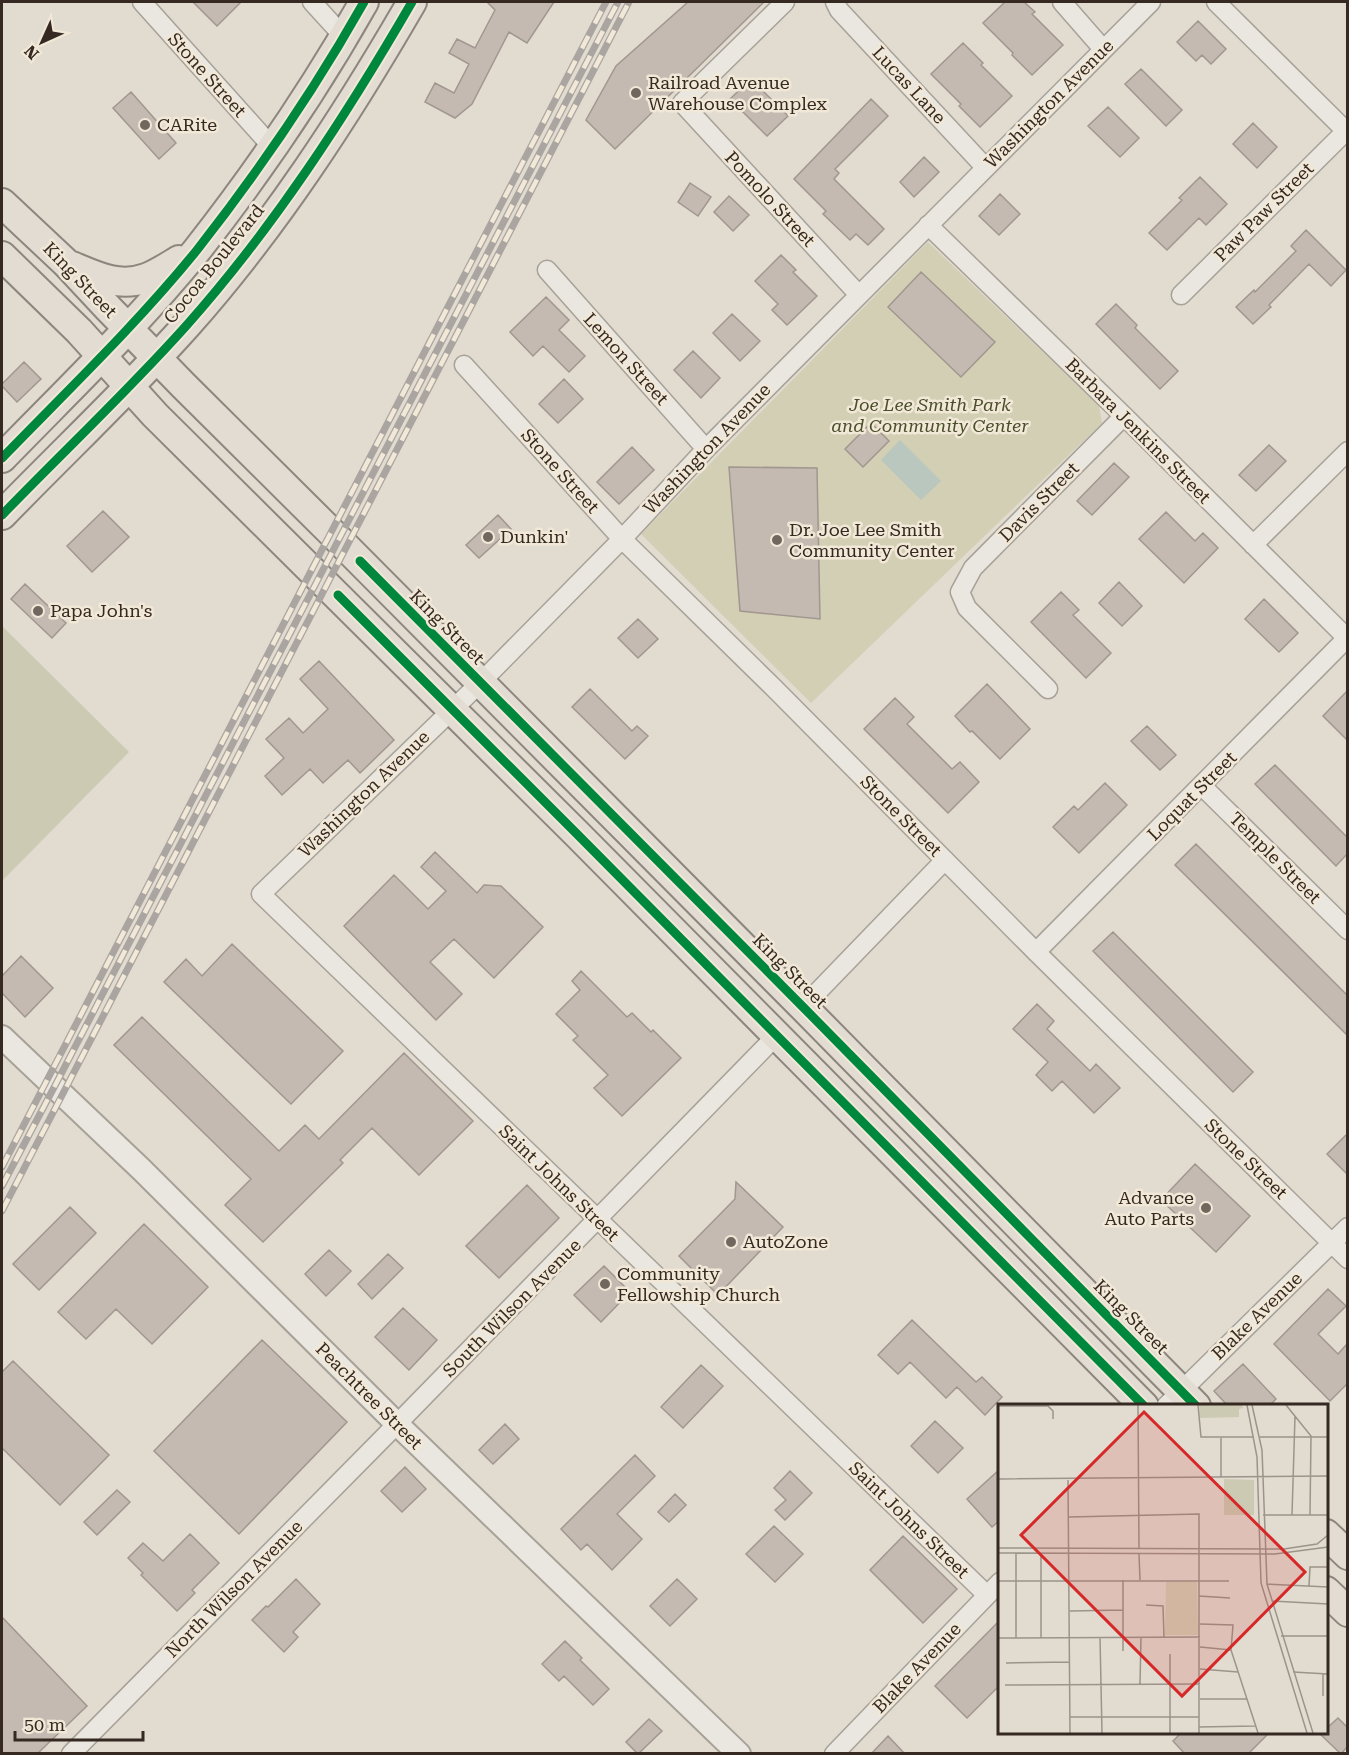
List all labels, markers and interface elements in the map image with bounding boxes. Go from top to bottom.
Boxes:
north arrow [12,12,72,72]
street label: Stone Street [164,28,251,121]
street label: Washington Avenue [980,35,1118,172]
text: N [21,41,43,63]
street label: Lucas Lane [868,42,950,128]
place label: Railroad Avenue Warehouse Complex [648,72,827,114]
marker: Railroad Avenue Warehouse Complex [629,86,643,100]
place label: CARite [157,114,217,135]
marker: CARite [138,118,152,132]
street label: Pomolo Street [721,147,820,251]
street label: Paw Paw Street [1210,158,1318,266]
street label: Cocoa Boulevard [159,199,268,328]
street label: King Street [39,238,122,322]
street label: Lemon Street [580,308,673,409]
street label: Barbara Jenkins Street [1061,354,1215,508]
street label: Washington Avenue [639,379,775,518]
park label: Joe Lee Smith Park and Community Center [831,394,1029,436]
street label: Stone Street [517,424,604,517]
street label: Davis Street [994,457,1083,546]
place label: Dr. Joe Lee Smith Community Center [789,519,955,561]
place label: Dunkin' [500,526,569,547]
marker: Dunkin' [481,530,495,544]
marker: Dr. Joe Lee Smith Community Center [770,533,784,547]
street label: King Street [406,585,489,669]
place label: Papa John's [50,600,152,621]
marker: Papa John's [31,604,45,618]
street label: Washington Avenue [294,726,433,861]
street label: Loquat Street [1143,747,1241,845]
street label: Stone Street [856,771,947,861]
street label: Temple Street [1225,808,1326,908]
street label: King Street [749,929,832,1013]
street label: Stone Street [1201,1114,1292,1203]
street label: Saint Johns Street [495,1120,624,1245]
place label: Advance Auto Parts [1104,1187,1194,1229]
marker: Advance Auto Parts [1199,1201,1213,1215]
place label: AutoZone [743,1231,828,1252]
street label: South Wilson Avenue [438,1234,585,1381]
marker: AutoZone [724,1235,738,1249]
place label: Community Fellowship Church [617,1263,780,1305]
street label: Blake Avenue [1207,1267,1306,1364]
street label: King Street [1090,1275,1173,1359]
marker: Community Fellowship Church [598,1277,612,1291]
street label: Peachtree Street [312,1338,427,1454]
inset map [998,1404,1328,1734]
street label: Saint Johns Street [845,1457,974,1582]
street label: North Wilson Avenue [161,1516,307,1662]
street label: Blake Avenue [868,1618,965,1717]
scale bar [15,1704,142,1742]
text: 50 m [24,1714,65,1735]

